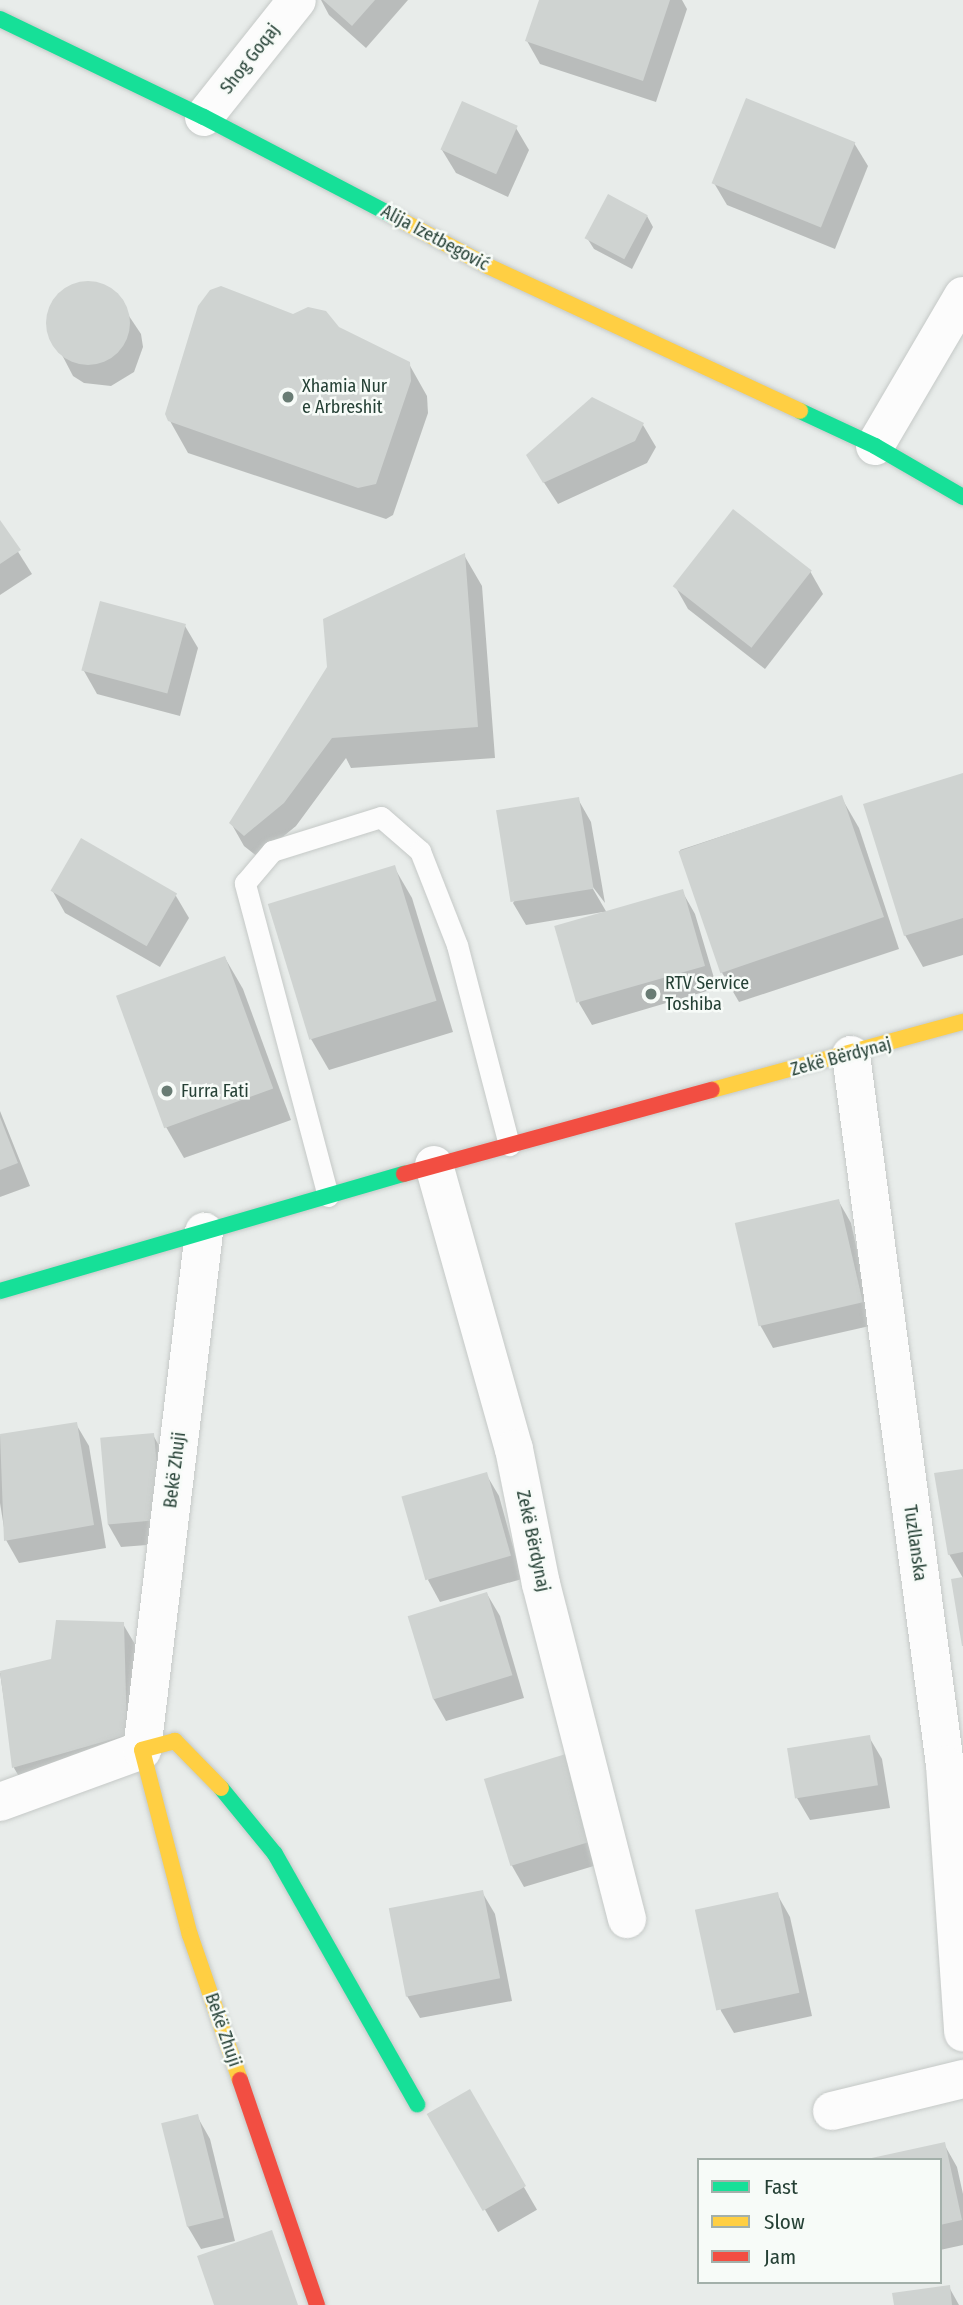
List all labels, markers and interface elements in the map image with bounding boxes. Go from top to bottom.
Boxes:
street label: Shog Goqaj [216,20,284,98]
street label: Alija Izetbegović [377,201,493,275]
place label: Xhamia Nur e Arbreshit [302,376,387,418]
marker: Xhamia Nur e Arbreshit [280,389,296,405]
place label: RTV Service Toshiba [665,973,749,1016]
marker: RTV Service Toshiba [643,986,659,1002]
street label: Zekë Bërdynaj [788,1033,894,1081]
place label: Furra Fati [181,1080,249,1102]
marker: Furra Fati [159,1083,175,1099]
street label: Bekë Zhuji [160,1431,190,1509]
street label: Zekë Bërdynaj [512,1488,554,1594]
street label: Tuzllanska [899,1504,931,1582]
street label: Bekë Zhuji [200,1990,246,2070]
legend [697,2158,942,2284]
text: Fast [764,2174,798,2200]
text: Slow [764,2209,805,2235]
text: Jam [764,2244,796,2270]

